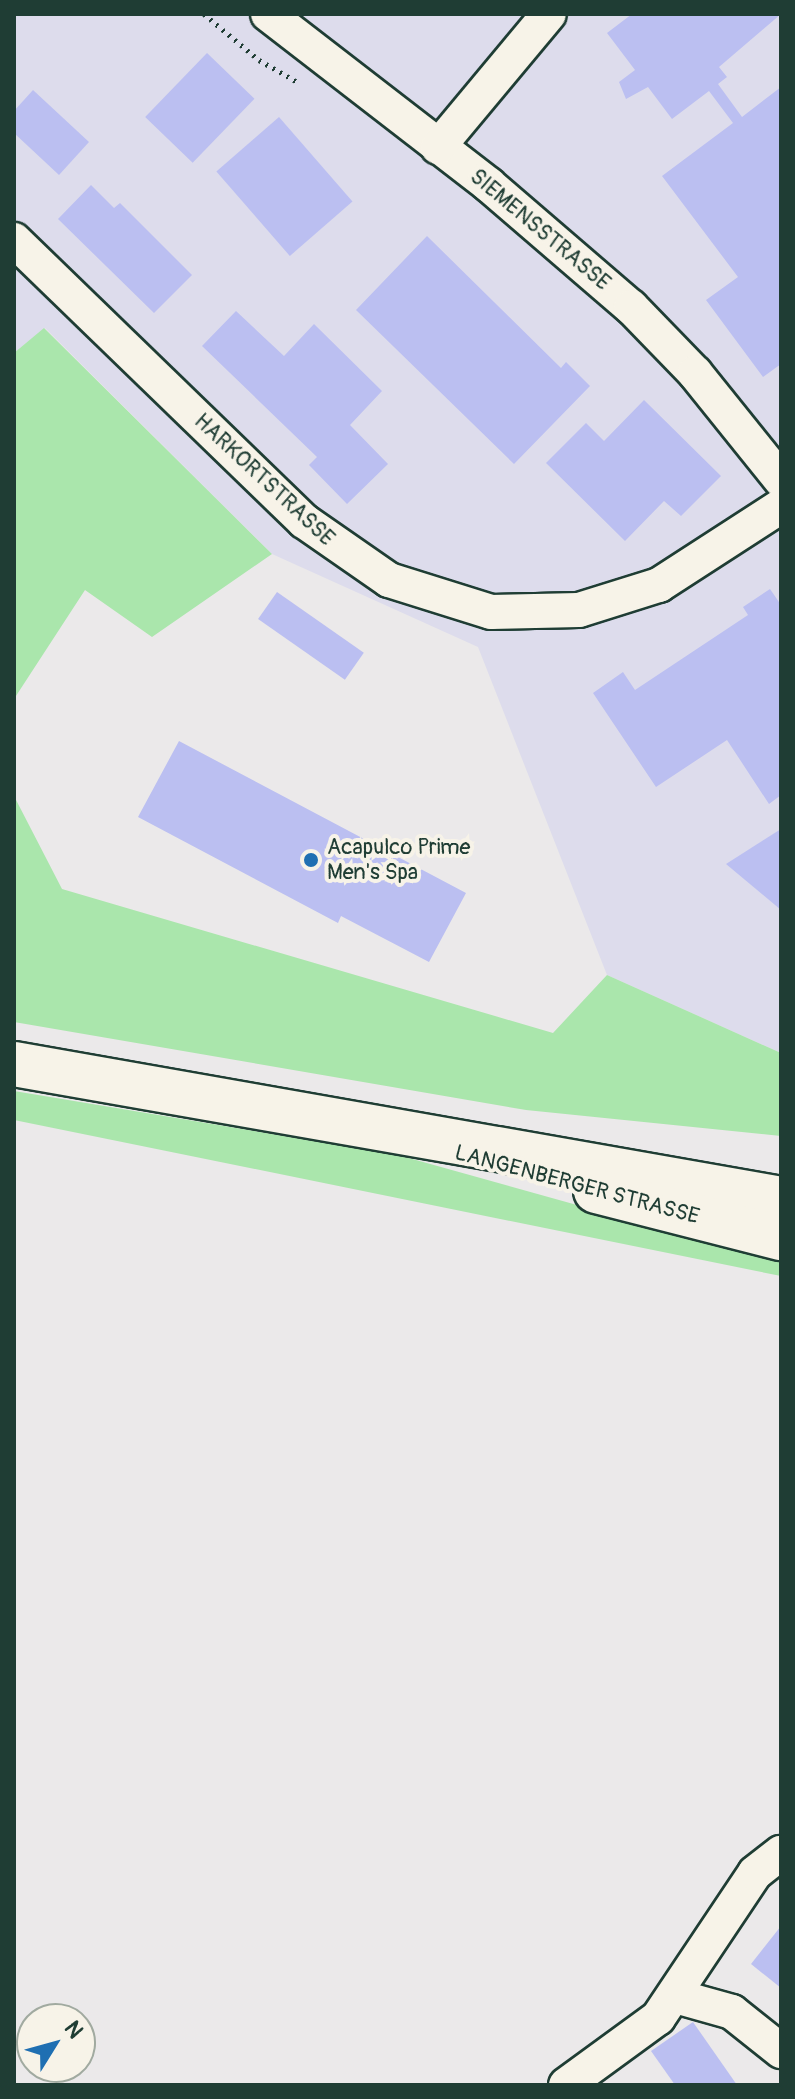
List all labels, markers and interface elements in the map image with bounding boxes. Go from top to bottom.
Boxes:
street label: SIEMENSSTRASSE [464,164,616,296]
street label: HARKORTSTRASSE [188,408,340,552]
place label: Acapulco Prime Men's Spa [327,834,470,886]
marker: Acapulco Prime Men's Spa [302,851,320,869]
street label: LANGENBERGER STRASSE [452,1140,702,1230]
north arrow [16,2003,96,2083]
text: N [58,2015,89,2044]

